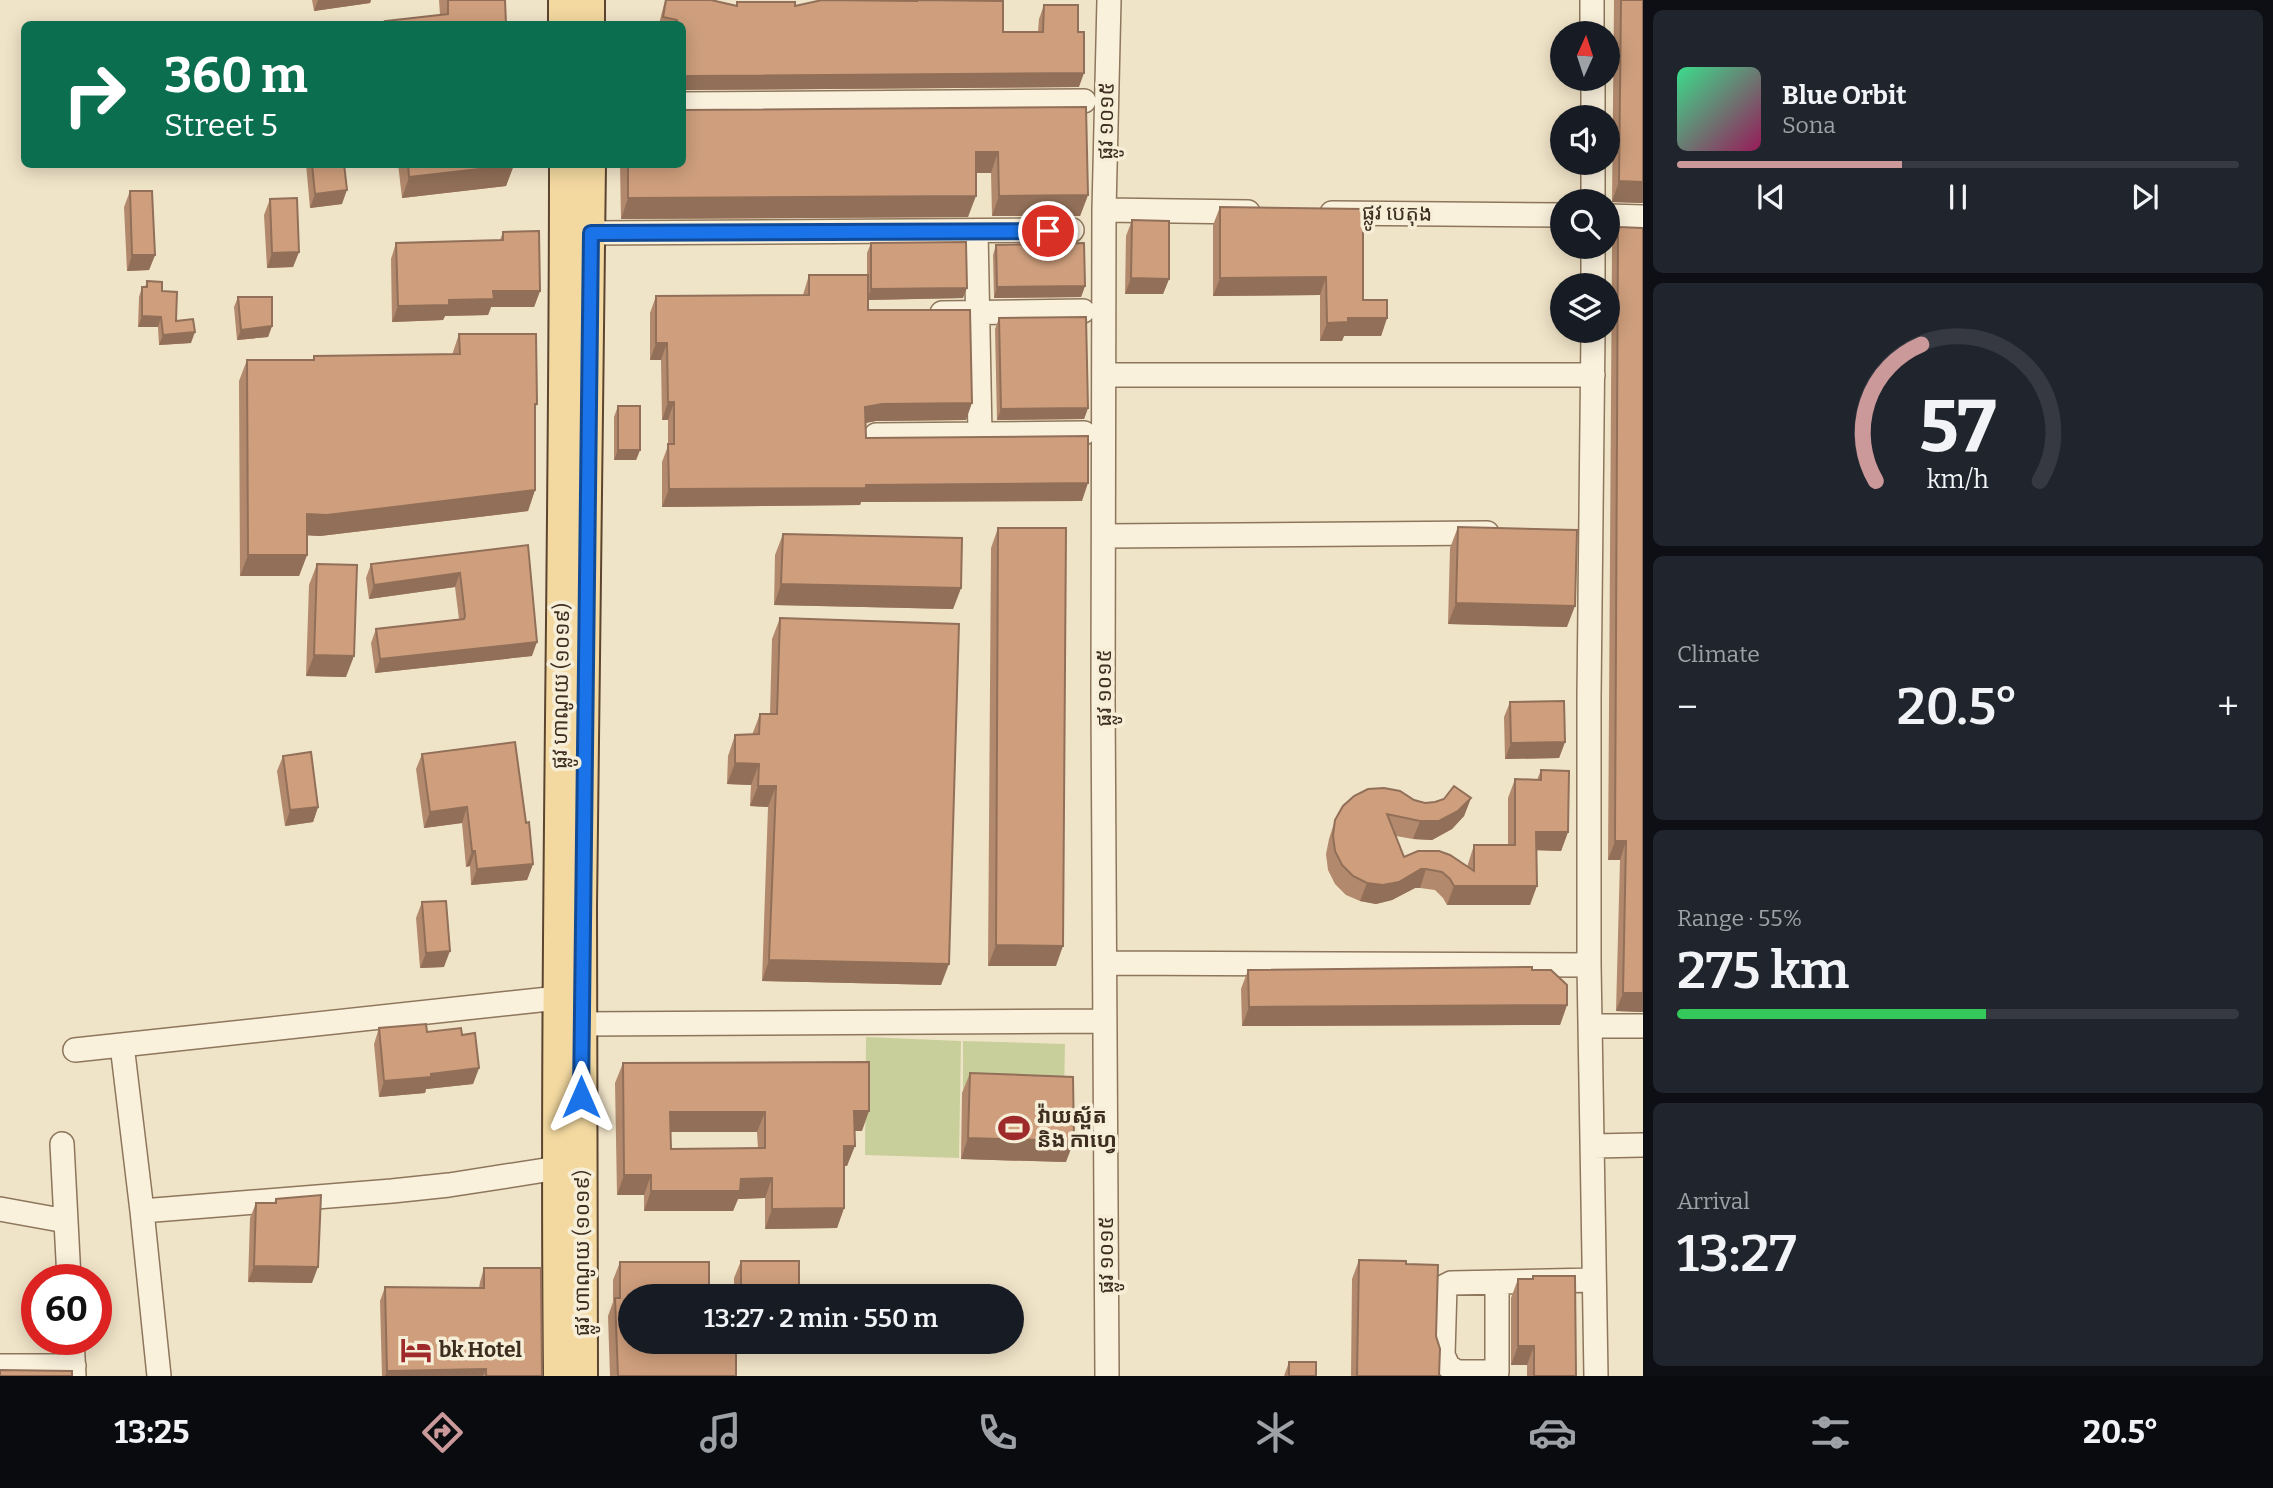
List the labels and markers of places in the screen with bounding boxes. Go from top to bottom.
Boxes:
pin [1018,201,1078,261]
place label: វ៉ាយស្ព័ត និង កាហ្វេ [1037,1103,1117,1154]
sports icon: វ៉ាយស្ព័ត និង កាហ្វេ [997,1111,1031,1145]
hotel icon: bk Hotel [399,1333,433,1367]
place label: bk Hotel [439,1337,523,1363]

